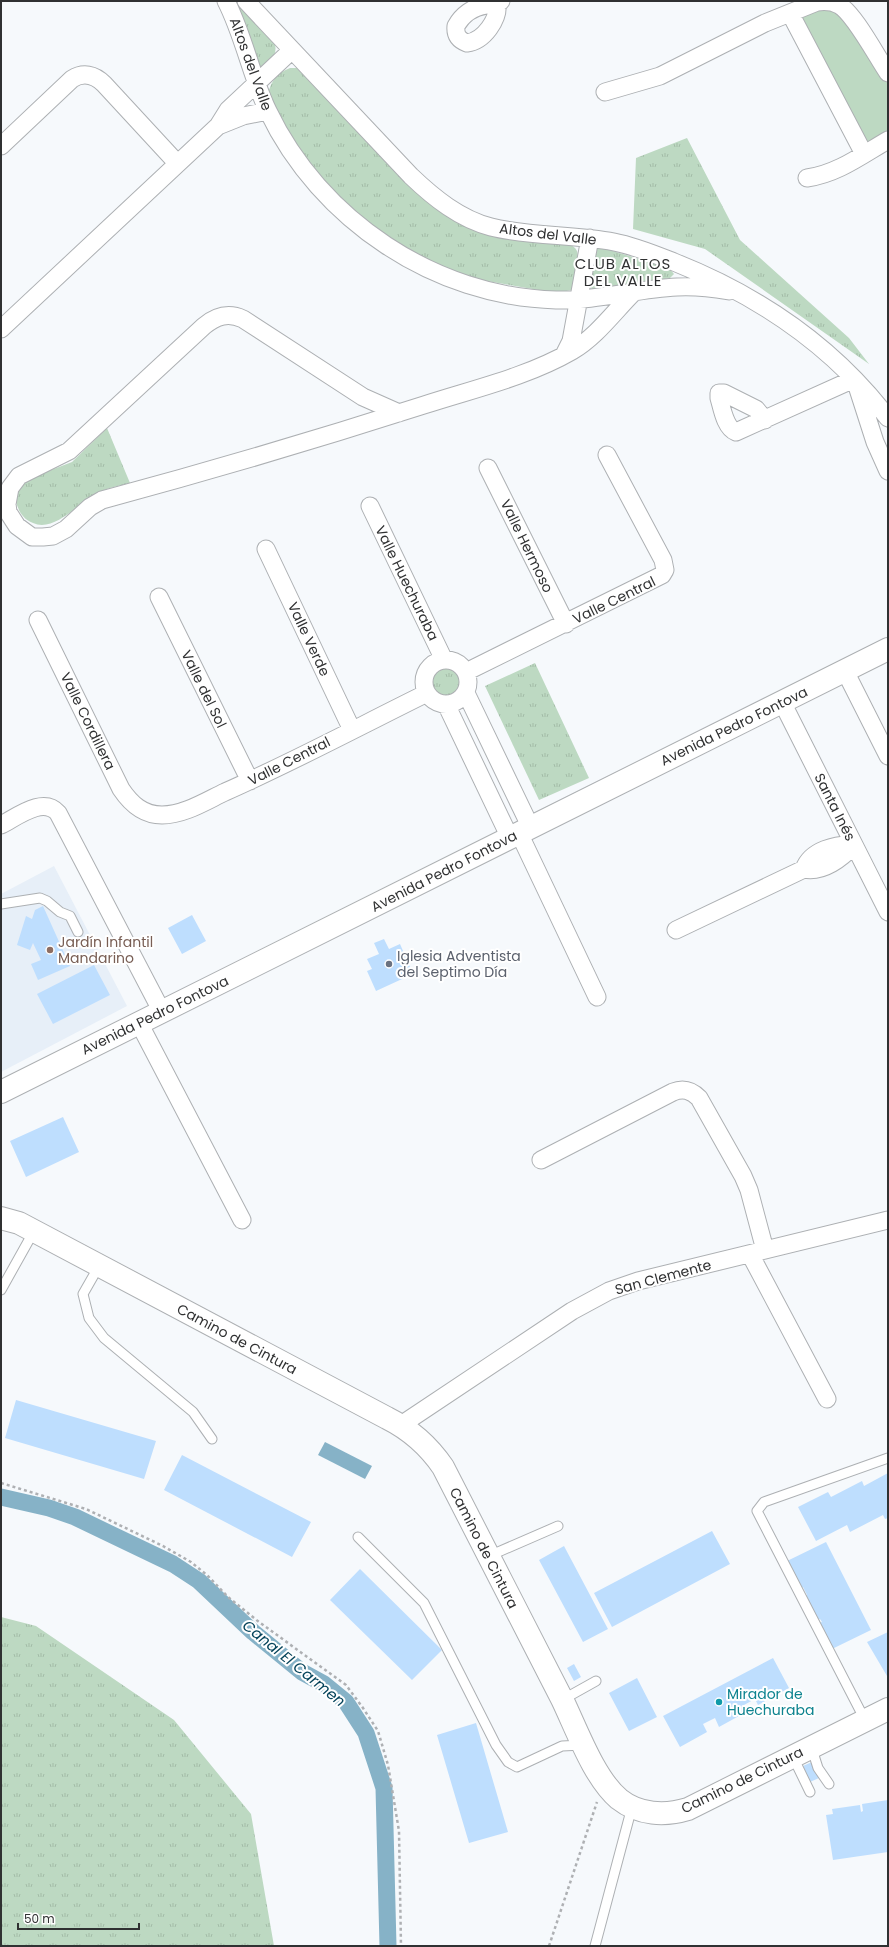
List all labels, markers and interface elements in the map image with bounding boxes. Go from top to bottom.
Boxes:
street label: Altos del Valle [225,15,277,114]
street label: Altos del Valle [498,218,598,250]
district label: CLUB ALTOS DEL VALLE [575,253,671,291]
street label: Valle Hermoso [496,496,558,596]
street label: Valle Huechuraba [370,522,444,644]
street label: Valle Central [569,571,659,629]
street label: Valle Verde [283,599,335,680]
street label: Valle del Sol [177,647,231,731]
street label: Valle Cordillera [56,669,120,773]
street label: Avenida Pedro Fontova [657,682,811,770]
street label: Valle Central [244,732,334,790]
street label: Santa Inés [809,770,861,844]
street label: Avenida Pedro Fontova [367,825,521,917]
place label: Jardín Infantil Mandarino [58,932,153,968]
marker: Jardín Infantil Mandarino [45,945,55,955]
place label: Iglesia Adventista del Septimo Día [397,946,521,982]
marker: Iglesia Adventista del Septimo Día [384,959,394,969]
street label: Avenida Pedro Fontova [78,971,232,1059]
street label: San Clemente [613,1254,714,1299]
street label: Camino de Cintura [173,1299,301,1379]
street label: Camino de Cintura [445,1484,523,1612]
water label: Canal El Carmen [238,1615,350,1711]
place label: Mirador de Huechuraba [727,1684,814,1720]
marker: Mirador de Huechuraba [714,1697,724,1707]
street label: Camino de Cintura [678,1742,806,1818]
scale bar [18,1905,139,1931]
text: 50 m [24,1910,55,1927]

